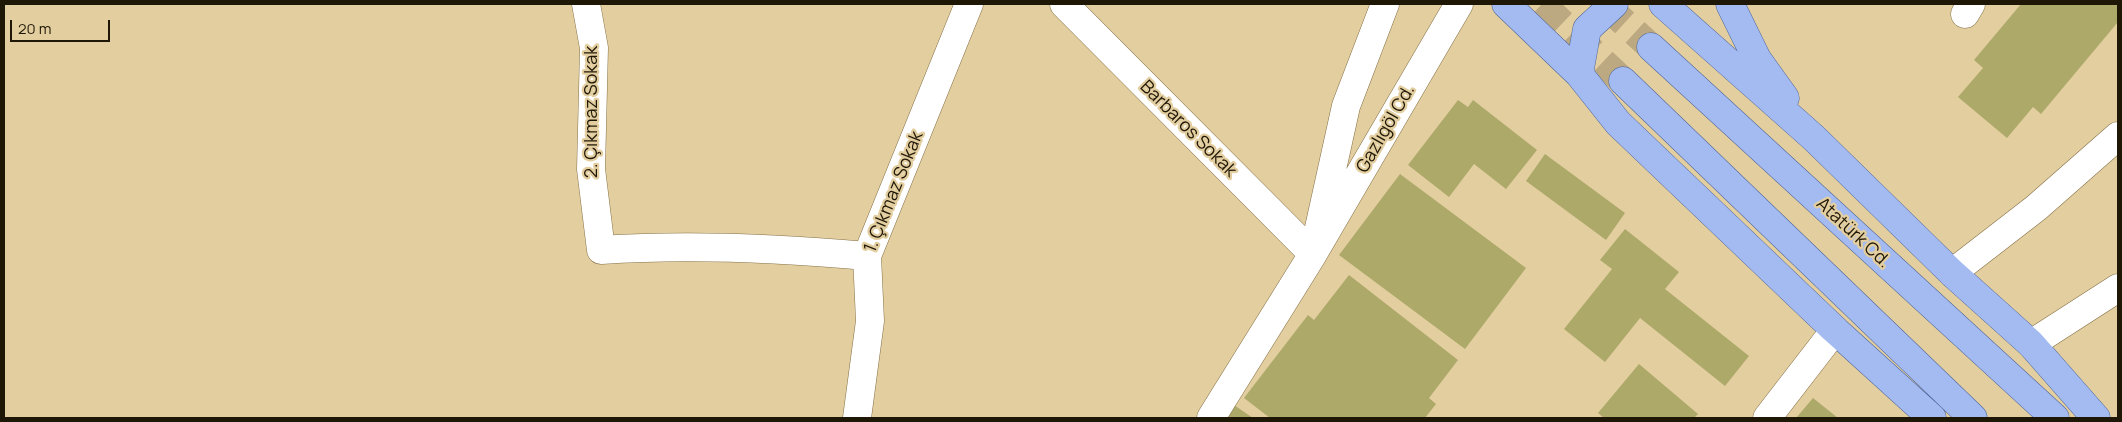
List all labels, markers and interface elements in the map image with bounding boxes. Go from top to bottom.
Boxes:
scale bar [12,10,112,42]
text: 20 m [18,18,51,39]
street label: 2. Çıkmaz Sokak [581,46,603,178]
street label: Barbaros Sokak [1135,76,1241,182]
street label: Gazlıgöl Cd. [1352,81,1420,177]
street label: 1. Çıkmaz Sokak [860,128,928,256]
street label: Atatürk Cd. [1812,193,1894,273]

